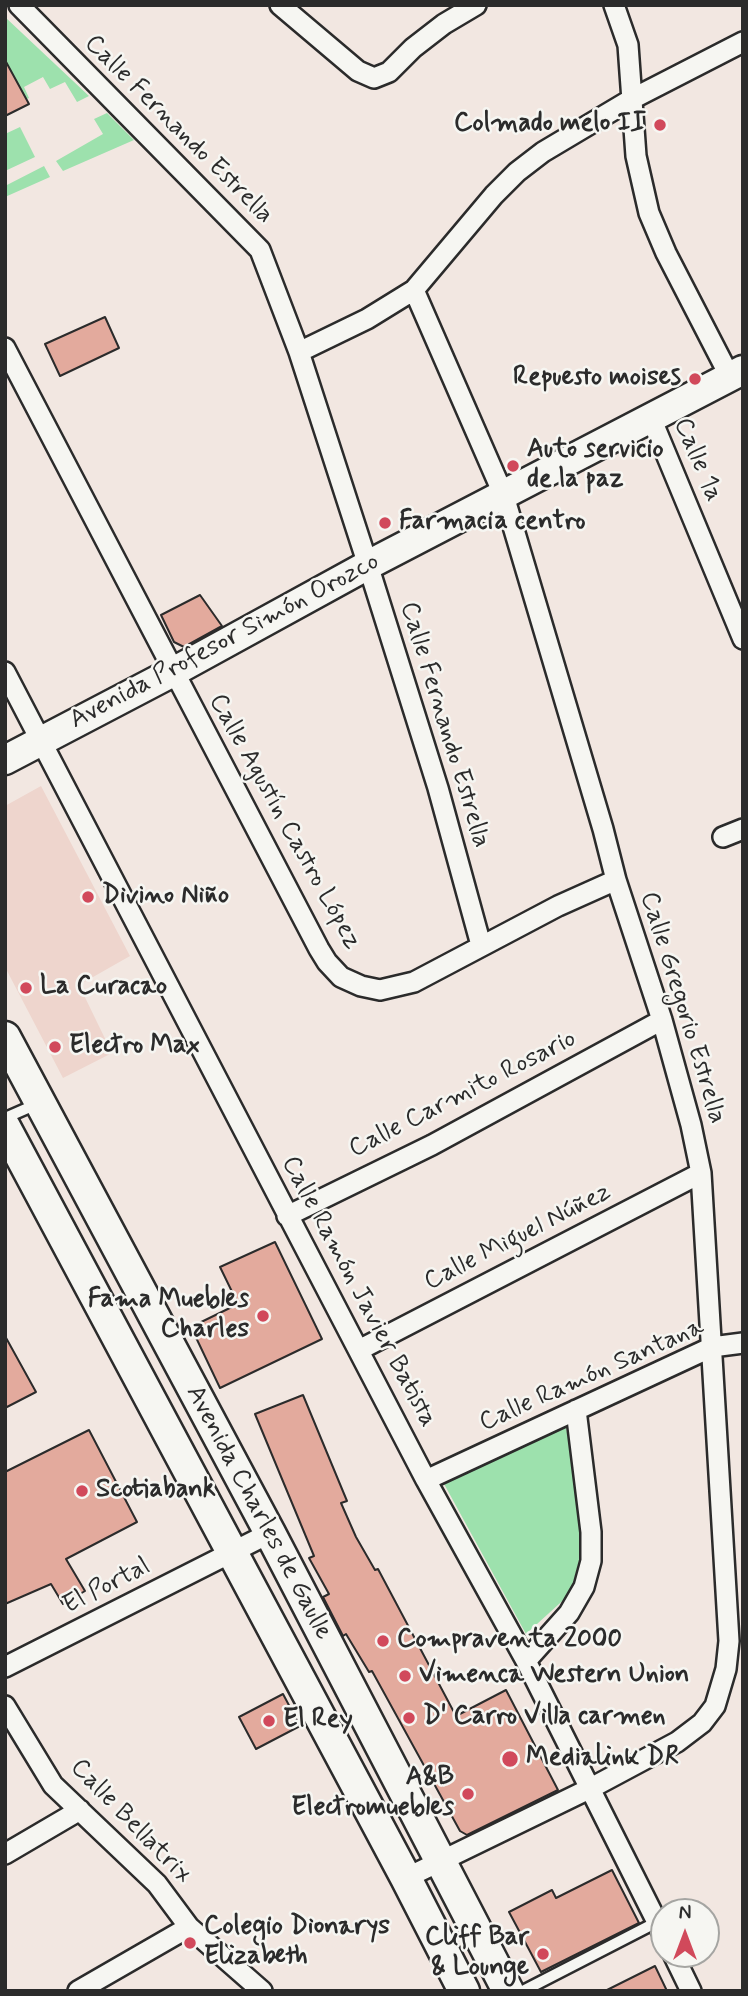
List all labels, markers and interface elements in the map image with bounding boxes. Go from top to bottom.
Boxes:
street label: Calle Fernando Estrella [77,29,279,231]
place label: Colmado melo II [454,109,646,141]
marker: Colmado melo II [652,117,668,133]
place label: Repuesto moises [513,363,681,395]
marker: Repuesto moises [687,371,703,387]
street label: Calle 1a [665,413,729,507]
place label: Auto servicio de la paz [527,435,664,496]
marker: Auto servicio de la paz [505,458,521,474]
place label: Farmacia centro [399,507,586,539]
marker: Farmacia centro [377,515,393,531]
street label: Avenida Profesor Simón Orozco [65,547,385,737]
street label: Calle Fernando Estrella [392,598,496,852]
street label: Calle Agustín Castro López [201,689,367,955]
place label: Divino Niño [102,881,229,913]
street label: Calle Gregorio Estrella [632,888,732,1128]
marker: Divino Niño [80,889,96,905]
place label: La Curacao [40,972,167,1004]
marker: La Curacao [18,980,34,996]
street label: Calle Carmito Rosario [344,1024,582,1166]
place label: Electro Max [69,1031,200,1063]
marker: Electro Max [47,1039,63,1055]
street label: Calle Ramón Javier Batista [273,1151,443,1433]
street label: Calle Miguel Núñez [419,1177,617,1299]
place label: Fama Muebles Charles [88,1285,249,1346]
marker: Fama Muebles Charles [255,1308,271,1324]
street label: Calle Ramón Santana [475,1312,709,1440]
street label: Avenida Charles de Gaulle [178,1381,338,1645]
place label: Scotiabank [96,1475,216,1507]
marker: Scotiabank [74,1483,90,1499]
street label: El Portal [58,1552,156,1622]
place label: Compraventa 2000 [397,1625,622,1657]
marker: Compraventa 2000 [375,1633,391,1649]
place label: Vimenca Western Union [419,1660,689,1692]
marker: Vimenca Western Union [397,1668,413,1684]
place label: D' Carro Villa carmen [423,1702,666,1734]
place label: El Rey [283,1705,353,1737]
marker: D' Carro Villa carmen [401,1710,417,1726]
marker: El Rey [261,1713,277,1729]
place label: Medialink DR [526,1743,679,1775]
marker: Medialink DR [500,1749,520,1769]
street label: Calle Bellatrix [63,1753,197,1891]
place label: A&B Electromuebles [291,1763,454,1824]
marker: A&B Electromuebles [460,1786,476,1802]
north arrow [650,1898,720,1968]
text: N [679,1901,691,1926]
place label: Colegio Dionarys Elizabeth [204,1912,390,1974]
place label: Cliff Bar & Lounge [425,1923,529,1984]
marker: Colegio Dionarys Elizabeth [182,1935,198,1951]
marker: Cliff Bar & Lounge [535,1946,551,1962]

